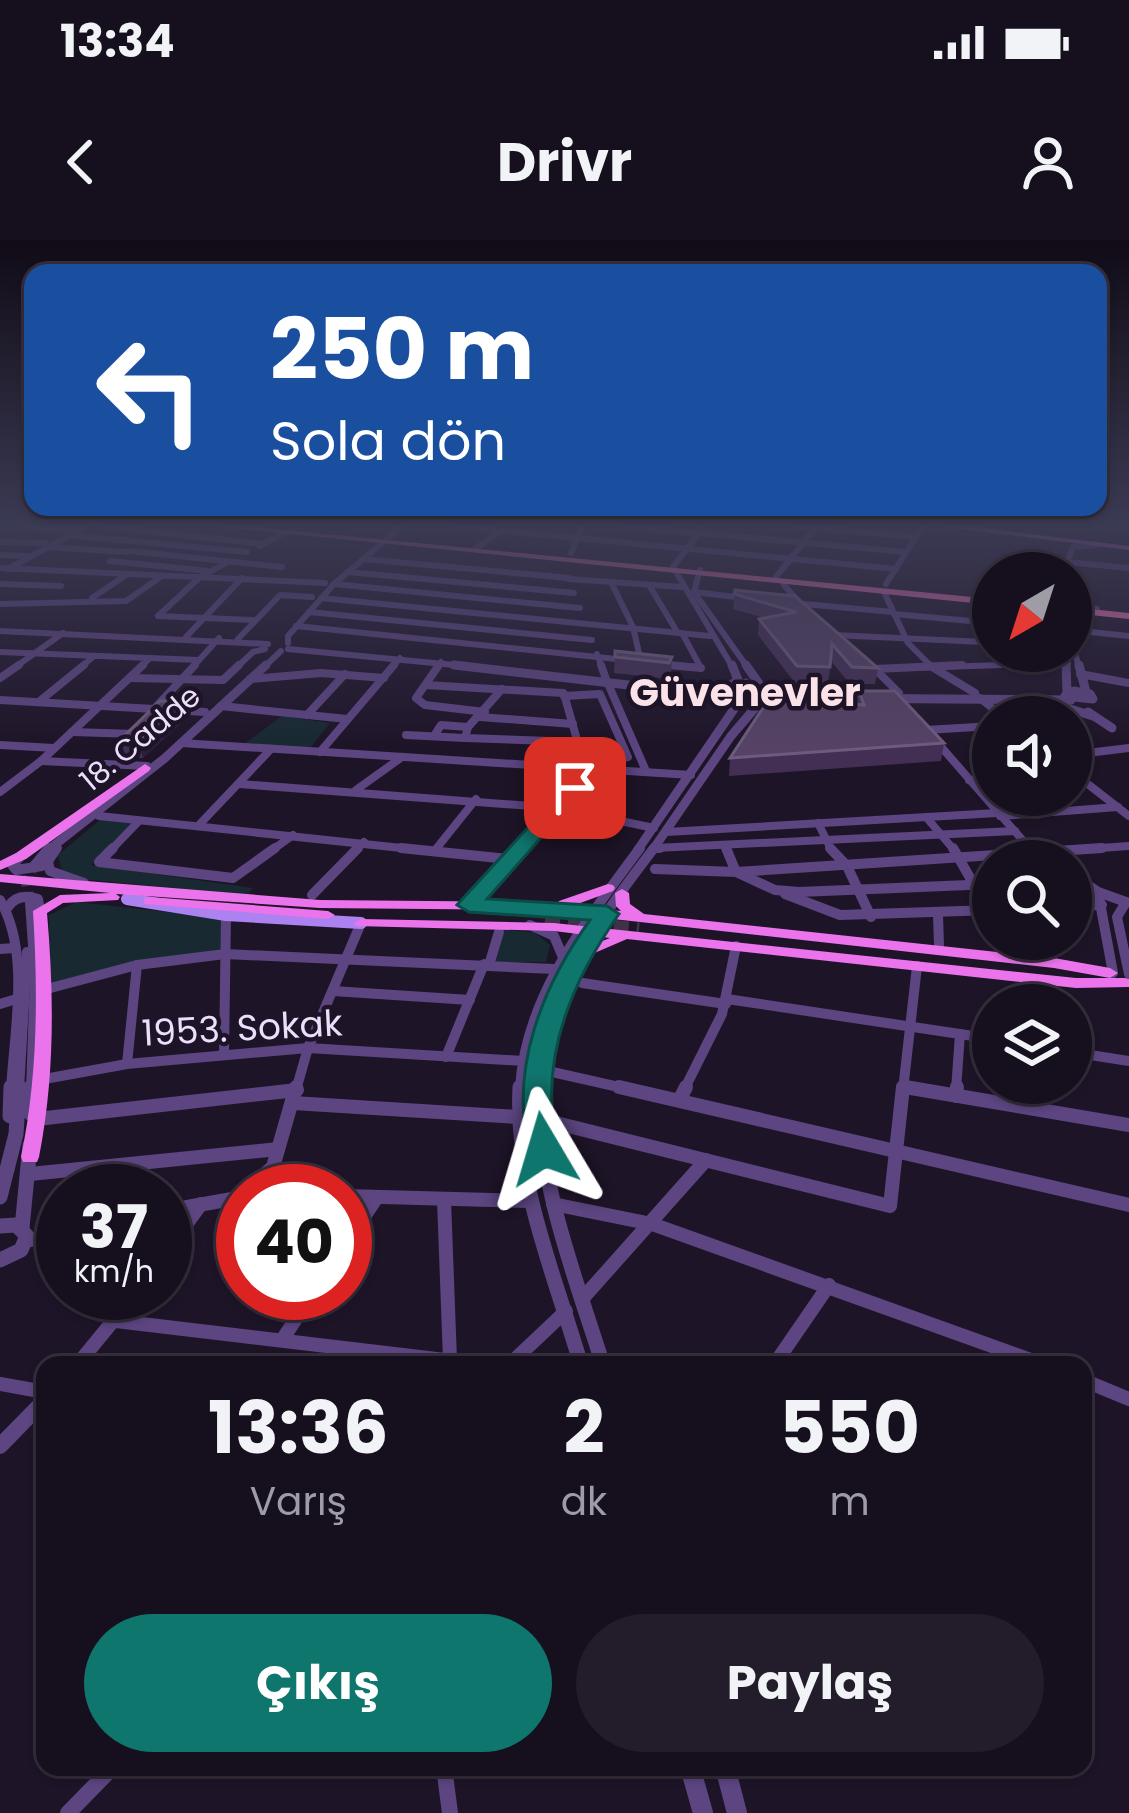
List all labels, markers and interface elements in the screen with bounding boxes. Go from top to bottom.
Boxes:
text: 13:34 [60,10,175,73]
text: Drivr [497,124,632,200]
icon: back [48,129,114,195]
icon: person [1015,129,1081,195]
text: 250 m [270,291,534,408]
icon: left [72,312,228,468]
text: Sola dön [270,403,506,479]
north arrow [972,552,1092,672]
map controls [972,552,1092,1104]
district label: Güvenevler [629,665,861,720]
street label: 18. Cadde [70,675,210,801]
button: sound [972,696,1092,816]
pin [524,737,626,839]
icon: arrive [542,755,608,821]
button: search [972,840,1092,960]
button: layers [972,984,1092,1104]
street label: 1953. Sokak [140,997,344,1059]
position arrow [481,1086,607,1212]
speed limit sign: 40 [216,1164,372,1320]
text: 37 [80,1185,148,1269]
text: km/h [74,1250,154,1293]
text: 13:36 [208,1377,389,1478]
text: 2 [563,1377,605,1478]
text: 550 [779,1377,920,1478]
text: Varış [250,1474,347,1529]
text: dk [561,1474,607,1529]
text: m [829,1474,870,1529]
button: Çıkış [84,1614,552,1752]
button: Paylaş [576,1614,1044,1752]

